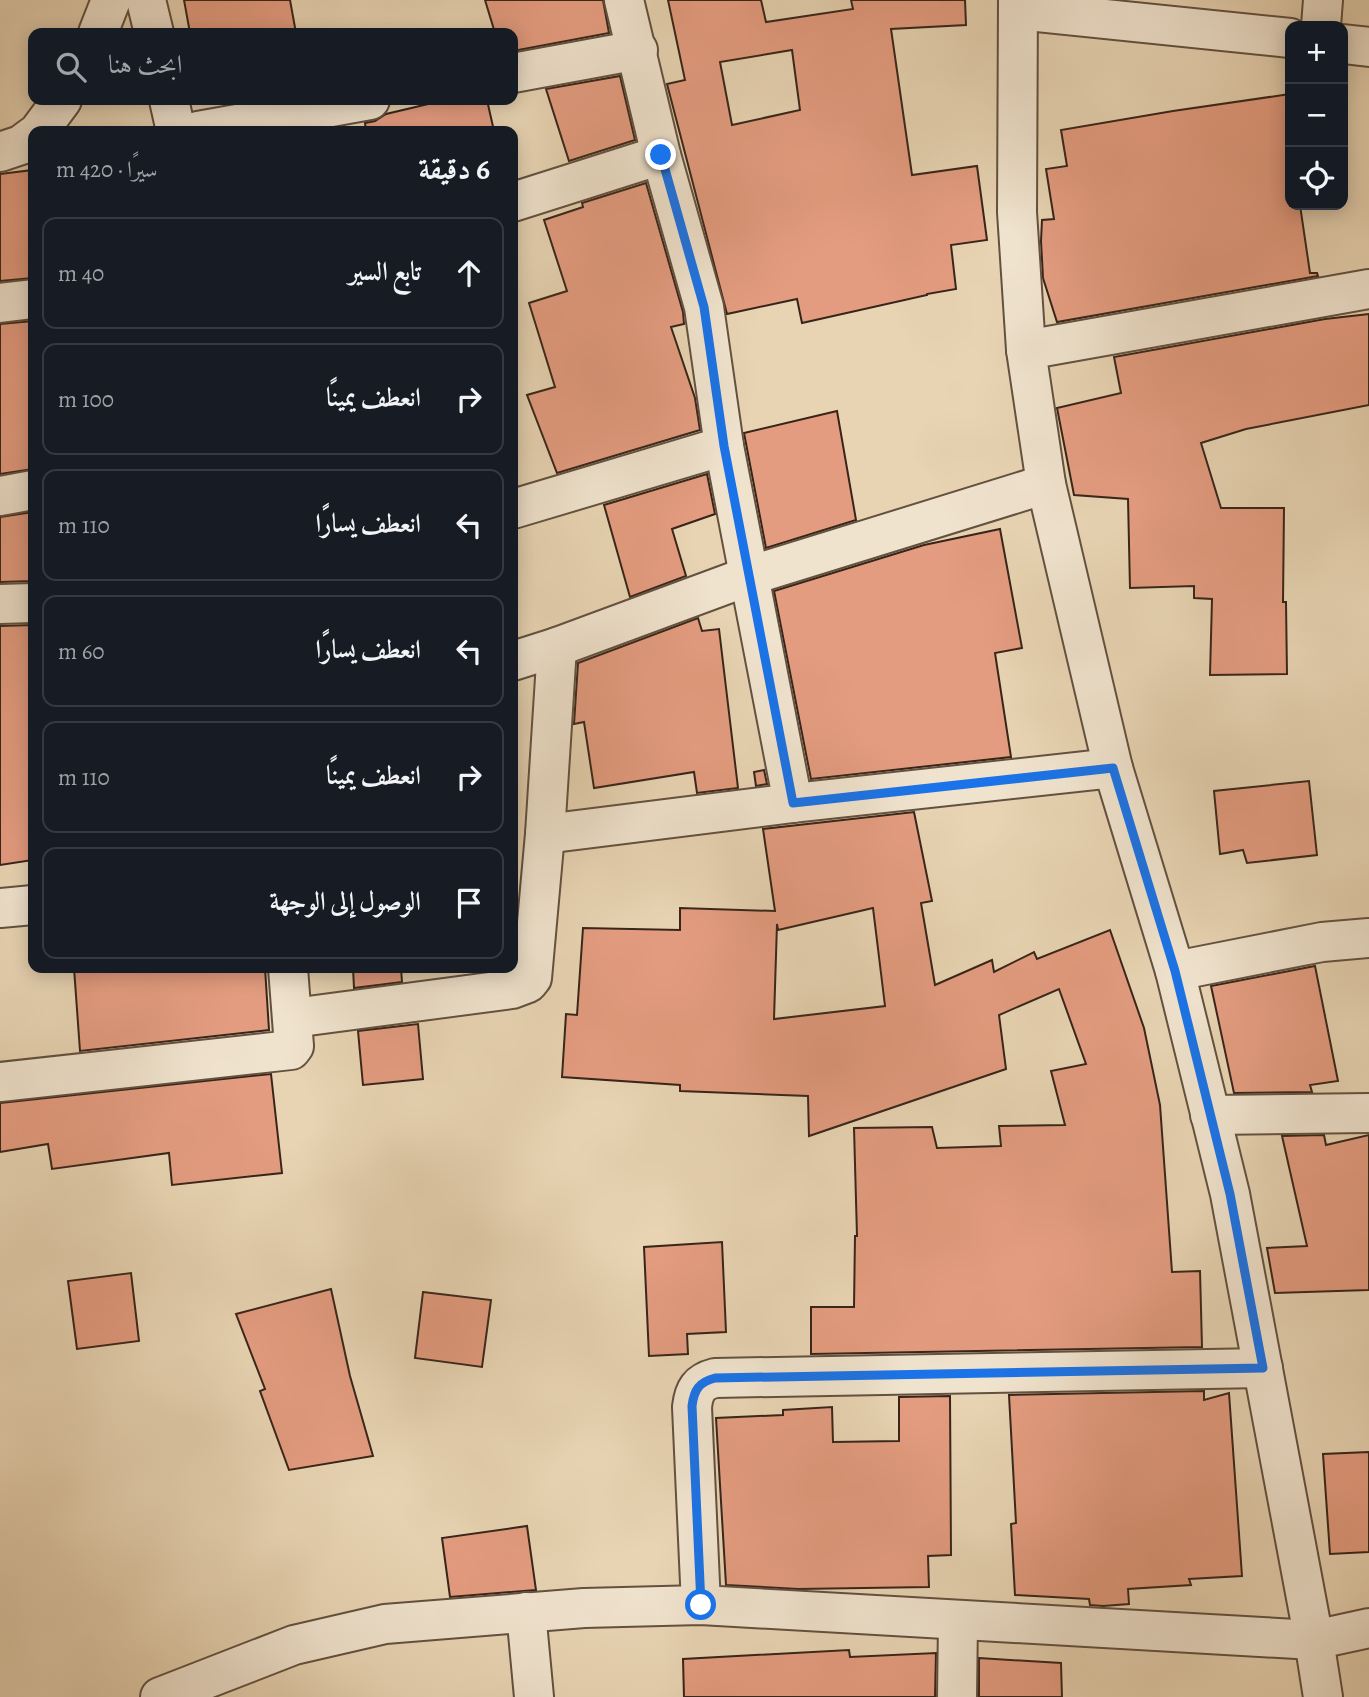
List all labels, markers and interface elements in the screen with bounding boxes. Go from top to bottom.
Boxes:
map controls [1285,21,1348,210]
button: + [1285,21,1348,84]
search box [28,28,518,105]
text: ابحث هنا [108,47,183,82]
icon: search [52,48,90,86]
button: − [1285,84,1348,147]
route end [645,139,676,170]
button: locate [1285,147,1348,210]
text: 6 دقيقة [418,149,490,189]
text: سيرًا · 420 m [56,154,158,185]
text: تابع السير [349,254,421,289]
icon: ahead [450,254,488,292]
text: 40 m [58,258,104,289]
text: انعطف يمينًا [326,380,421,415]
icon: right [450,380,488,418]
text: 100 m [58,384,114,415]
text: انعطف يسارًا [315,506,421,541]
icon: left [450,506,488,544]
text: 110 m [58,510,110,541]
text: انعطف يسارًا [315,632,421,667]
icon: left [450,632,488,670]
text: 60 m [58,636,105,667]
text: انعطف يمينًا [326,758,421,793]
icon: right [450,758,488,796]
text: 110 m [58,762,110,793]
text: الوصول إلى الوجهة [269,884,421,919]
icon: arrive [450,884,488,922]
route start [685,1589,716,1620]

